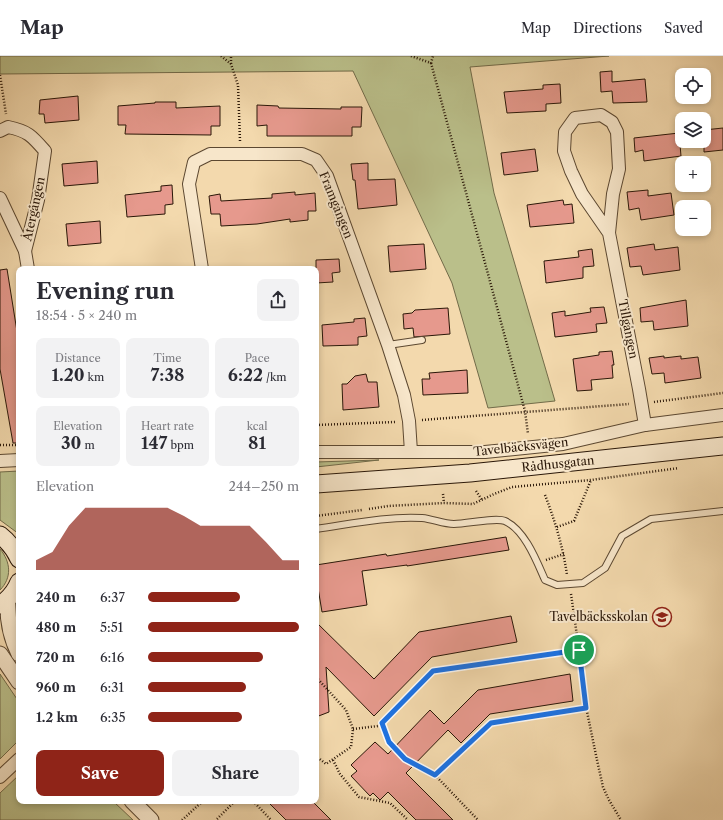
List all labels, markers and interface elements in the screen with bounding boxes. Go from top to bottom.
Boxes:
text: Map [20,16,64,39]
text: Map [521,19,551,37]
text: Directions [573,19,642,37]
text: Saved [664,19,703,37]
map controls [675,68,711,236]
button: locate [675,68,711,104]
button: layers [675,112,711,148]
button: + [675,156,711,192]
street label: Framgången [316,169,357,241]
street label: Återgången [18,175,48,243]
button: − [675,200,711,236]
text: Evening run [36,278,175,305]
button: share [257,279,299,321]
street label: Tillgången [615,298,642,360]
text: 18:54 · 5 × 240 m [36,307,137,323]
text: Distance [55,351,101,365]
text: Time [154,351,181,365]
text: Pace [245,351,270,365]
text: 1.20 [51,365,85,385]
text: 7:38 [151,365,184,385]
text: 6:22 [228,365,263,385]
text: km [85,370,104,384]
text: /km [263,370,287,384]
text: Elevation [53,419,102,433]
text: Heart rate [141,419,194,433]
text: kcal [247,419,268,433]
text: 30 [61,433,81,453]
text: 147 [141,433,167,453]
text: 81 [248,433,266,453]
street label: Tavelbäcksvägen [473,434,570,459]
text: m [81,438,95,452]
text: bpm [167,438,194,452]
street label: Rådhusgatan [521,452,596,475]
text: Elevation [36,478,94,494]
text: 244–250 m [228,478,299,494]
text: 240 m [36,589,76,605]
text: 6:37 [100,589,125,605]
school or university icon: Tavelbäcksskolan [651,606,673,628]
place label: Tavelbäcksskolan [549,609,648,624]
text: 480 m [36,619,76,635]
text: 5:51 [100,619,123,635]
pin [562,633,596,667]
icon: arrive [568,639,590,661]
text: 720 m [36,649,75,665]
text: 6:16 [100,649,124,665]
text: 960 m [36,679,76,695]
text: 6:31 [100,679,124,695]
text: 1.2 km [36,709,78,725]
text: 6:35 [100,709,125,725]
button: Save [36,750,164,796]
button: Share [172,750,299,796]

